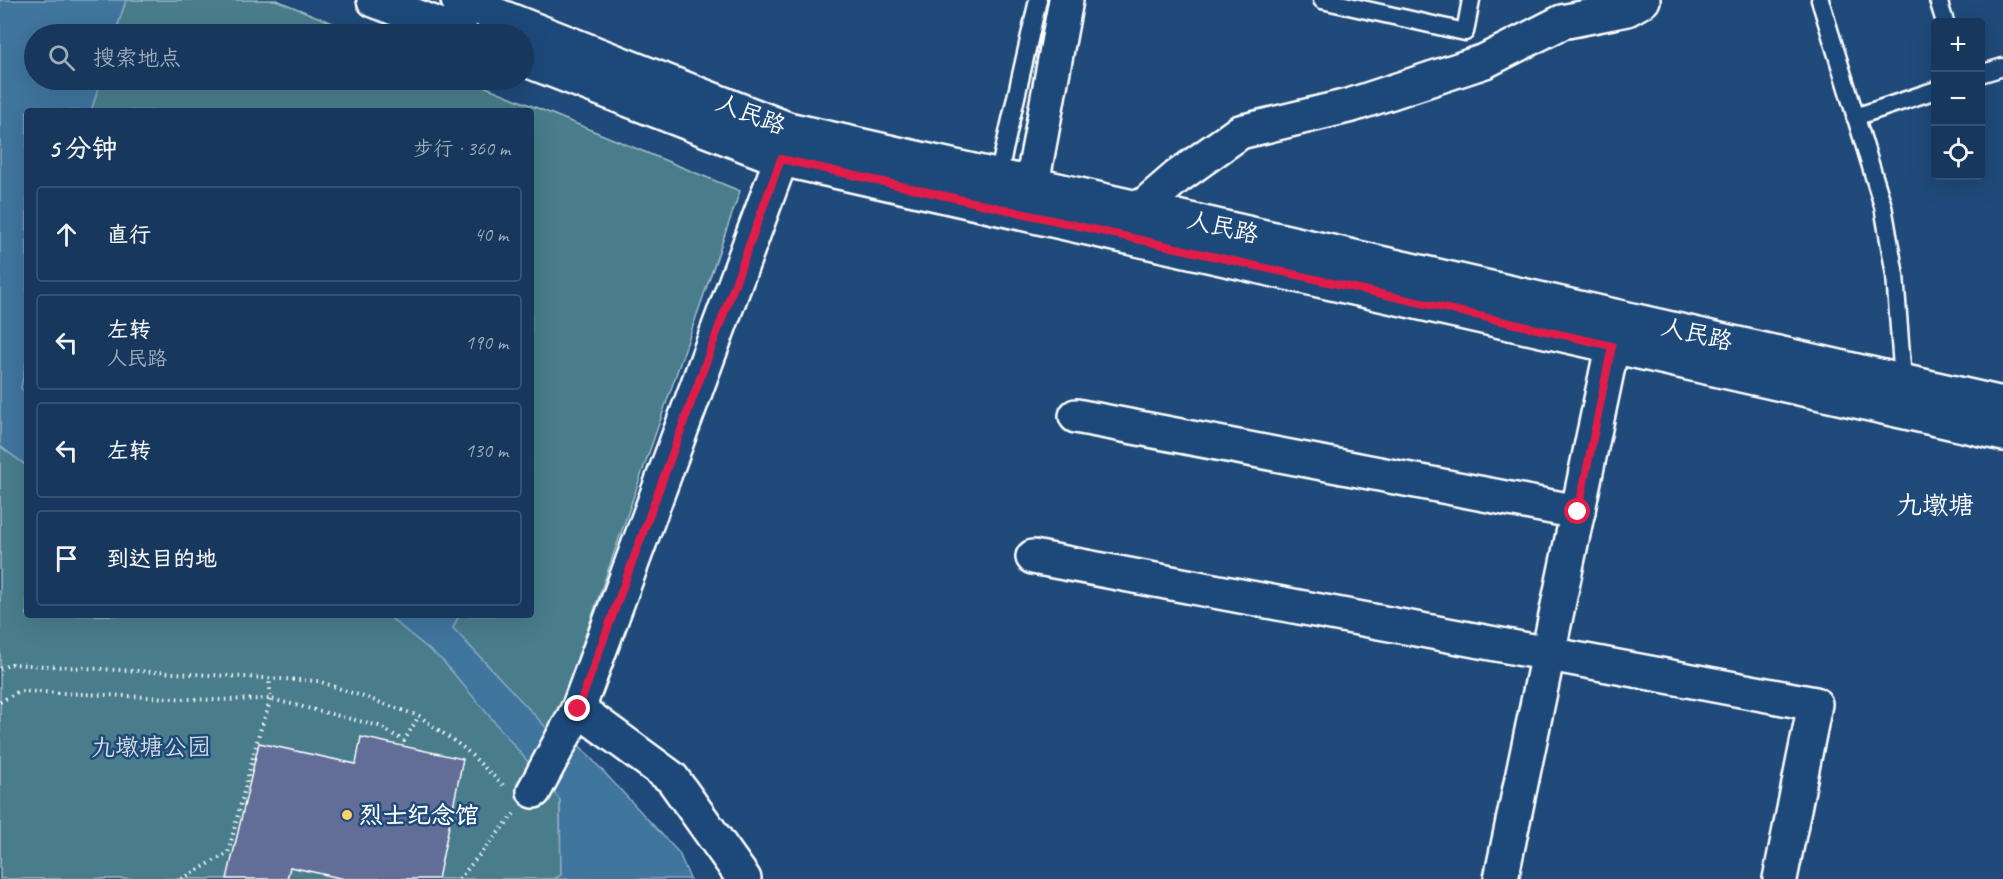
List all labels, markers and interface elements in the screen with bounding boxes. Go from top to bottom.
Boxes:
map controls [1931,18,1985,180]
button: + [1931,18,1985,72]
search box [24,24,534,90]
icon: search [45,41,78,74]
text: 搜索地点 [93,44,181,72]
button: − [1931,72,1985,126]
street label: 人民路 [712,87,790,141]
button: locate [1931,126,1985,180]
text: 5 分钟 [48,132,118,165]
text: 步行 · 360 m [414,136,510,161]
street label: 人民路 [1185,204,1261,250]
icon: ahead [50,218,83,251]
text: 直行 [107,221,151,249]
text: 40 m [474,222,508,247]
street label: 人民路 [1659,311,1735,357]
text: 左转 [107,316,151,344]
icon: left [50,326,83,359]
text: 190 m [465,330,508,355]
text: 人民路 [107,346,167,371]
icon: left [50,434,83,467]
text: 左转 [107,437,151,465]
text: 130 m [465,438,508,463]
district label: 九墩塘 [1896,489,1974,522]
route start [1564,498,1590,524]
icon: arrive [50,542,83,575]
text: 到达目的地 [107,545,217,573]
route end [564,695,590,721]
park label: 九墩塘公园 [91,732,211,762]
place label: 烈士纪念馆 [359,800,479,830]
marker: 烈士纪念馆 [340,808,354,822]

